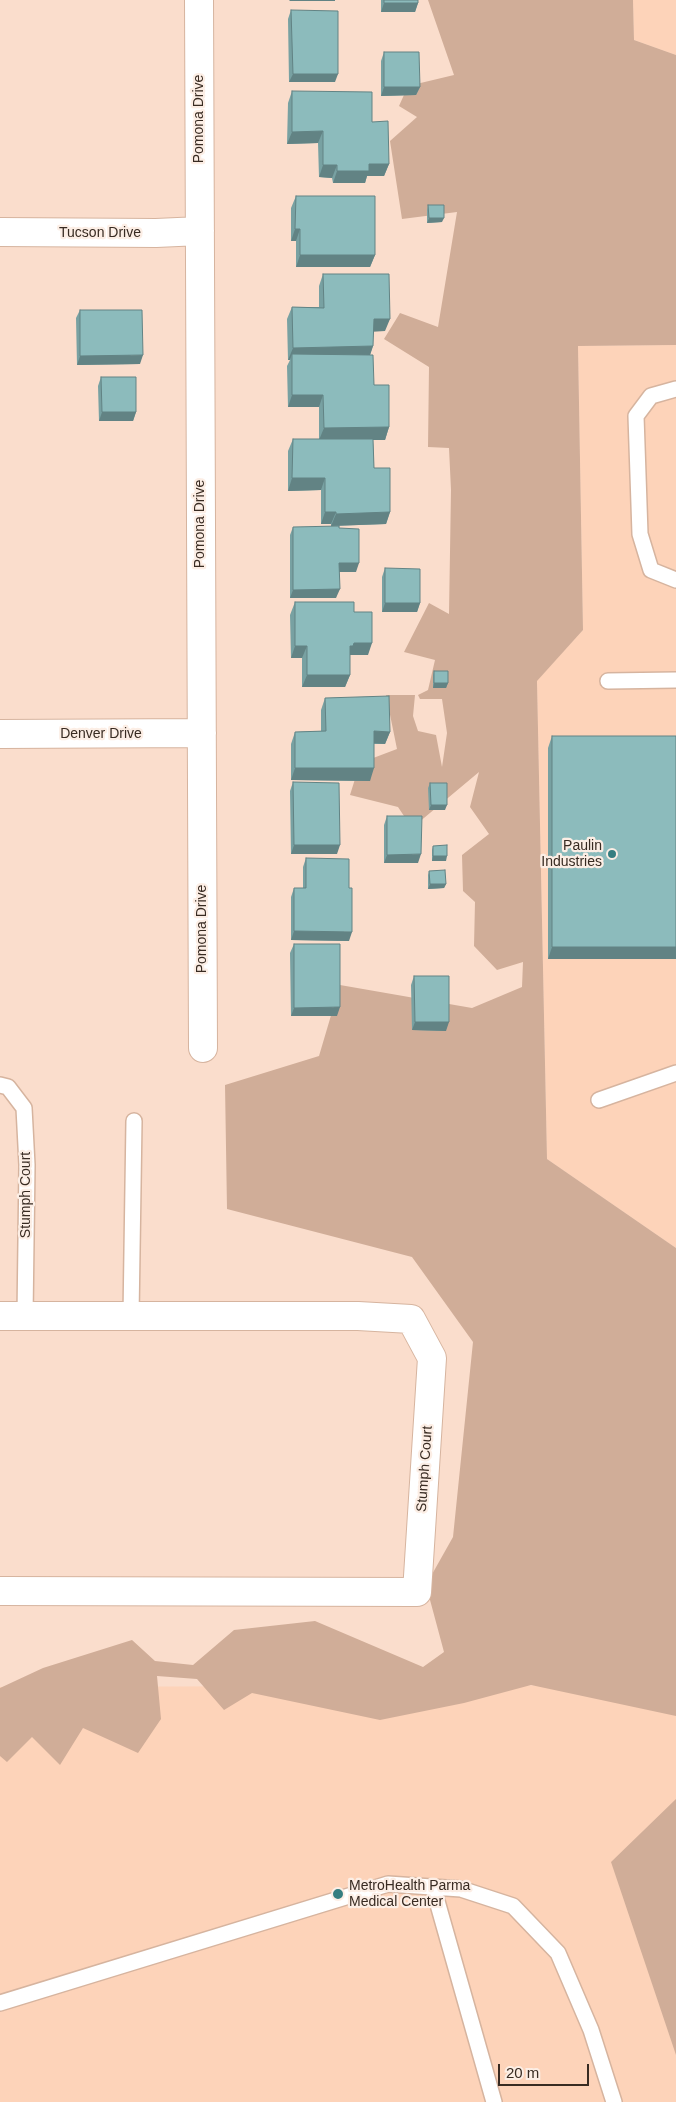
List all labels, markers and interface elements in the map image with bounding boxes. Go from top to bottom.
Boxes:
street label: Pomona Drive [191,75,207,163]
street label: Tucson Drive [59,225,141,241]
street label: Pomona Drive [192,480,208,568]
street label: Denver Drive [60,726,142,742]
place label: Paulin Industries [541,838,602,870]
marker: Paulin Industries [606,848,618,860]
street label: Pomona Drive [194,885,210,973]
street label: Stumph Court [18,1152,34,1238]
street label: Stumph Court [414,1425,436,1513]
place label: MetroHealth Parma Medical Center [349,1878,470,1910]
marker: MetroHealth Parma Medical Center [331,1887,345,1901]
scale bar [501,2054,592,2086]
text: 20 m [506,2064,539,2081]

